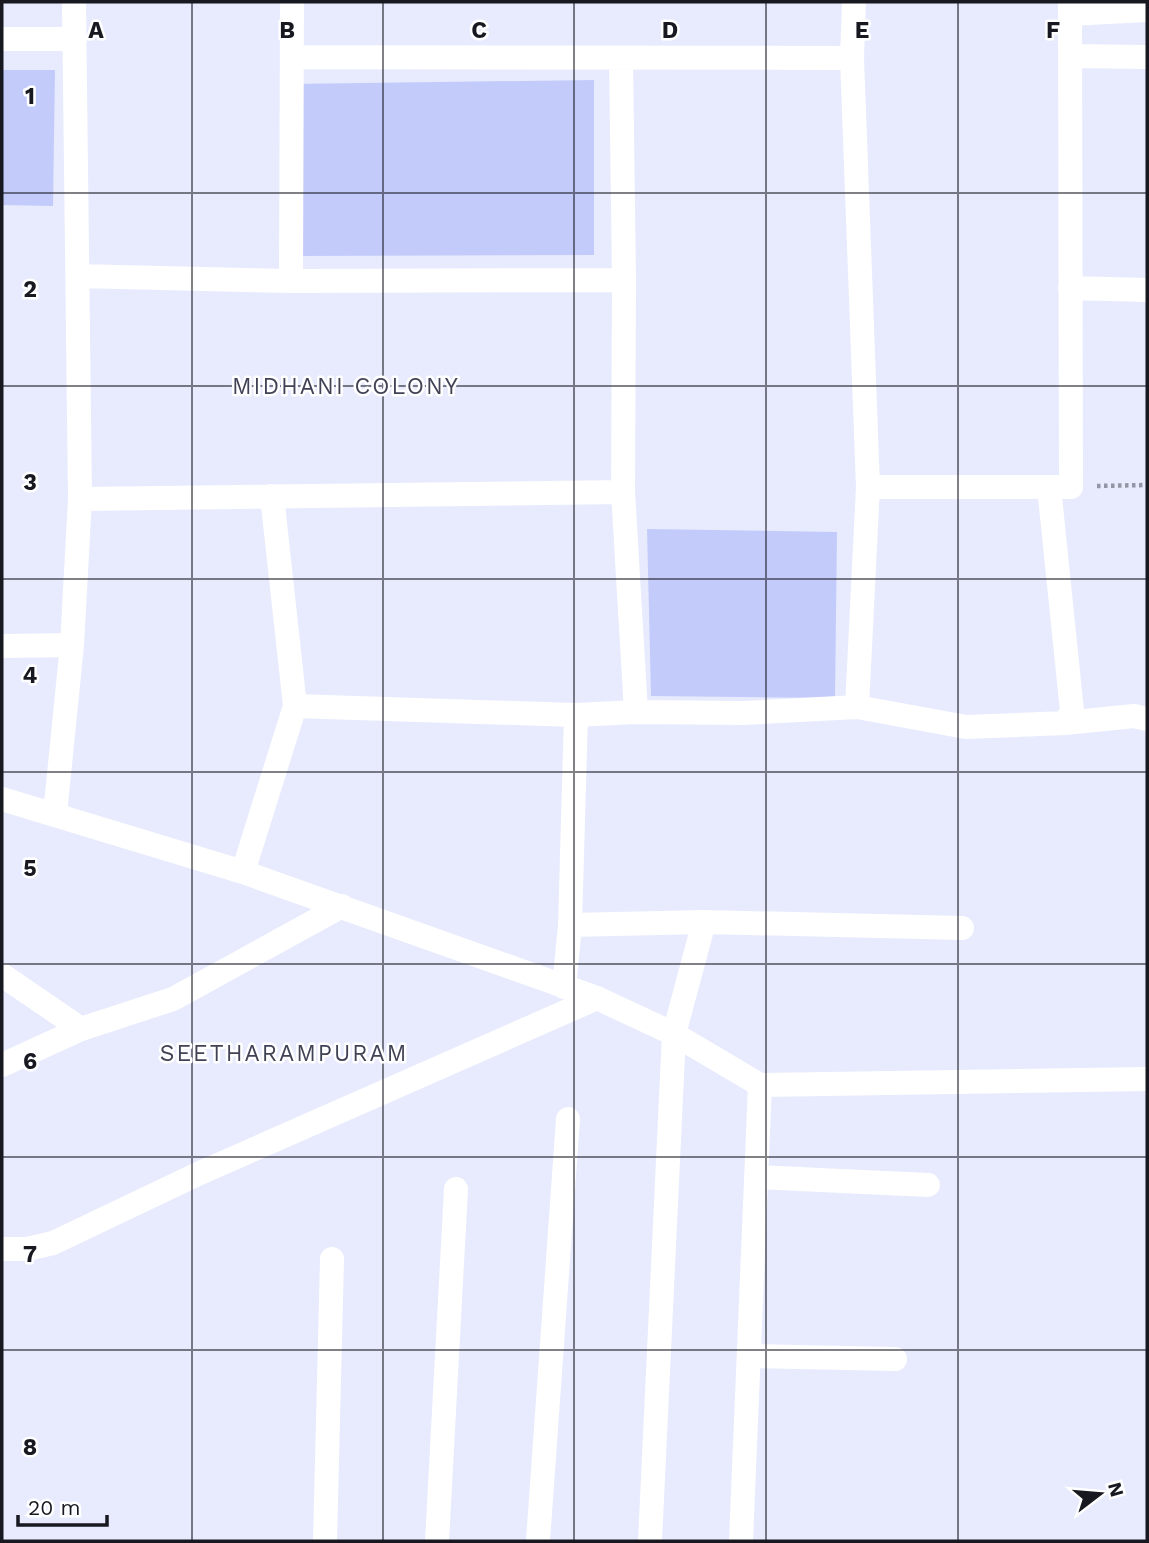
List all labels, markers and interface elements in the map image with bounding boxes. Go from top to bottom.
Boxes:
text: A [88,17,104,44]
text: B [279,17,295,44]
text: C [471,17,487,44]
text: D [662,17,678,44]
text: E [855,17,869,44]
text: F [1046,17,1060,44]
text: 1 [25,83,35,110]
text: 2 [23,276,37,303]
district label: MIDHANI COLONY [232,373,460,400]
text: 3 [23,469,37,496]
text: 4 [23,662,38,689]
text: 5 [23,855,37,882]
district label: SEETHARAMPURAM [160,1040,408,1067]
text: 6 [23,1048,37,1075]
text: 7 [23,1241,37,1268]
text: 8 [23,1434,37,1461]
north arrow [1065,1459,1135,1529]
text: N [1103,1480,1129,1499]
scale bar [18,1484,107,1528]
text: 20 m [28,1495,80,1520]

